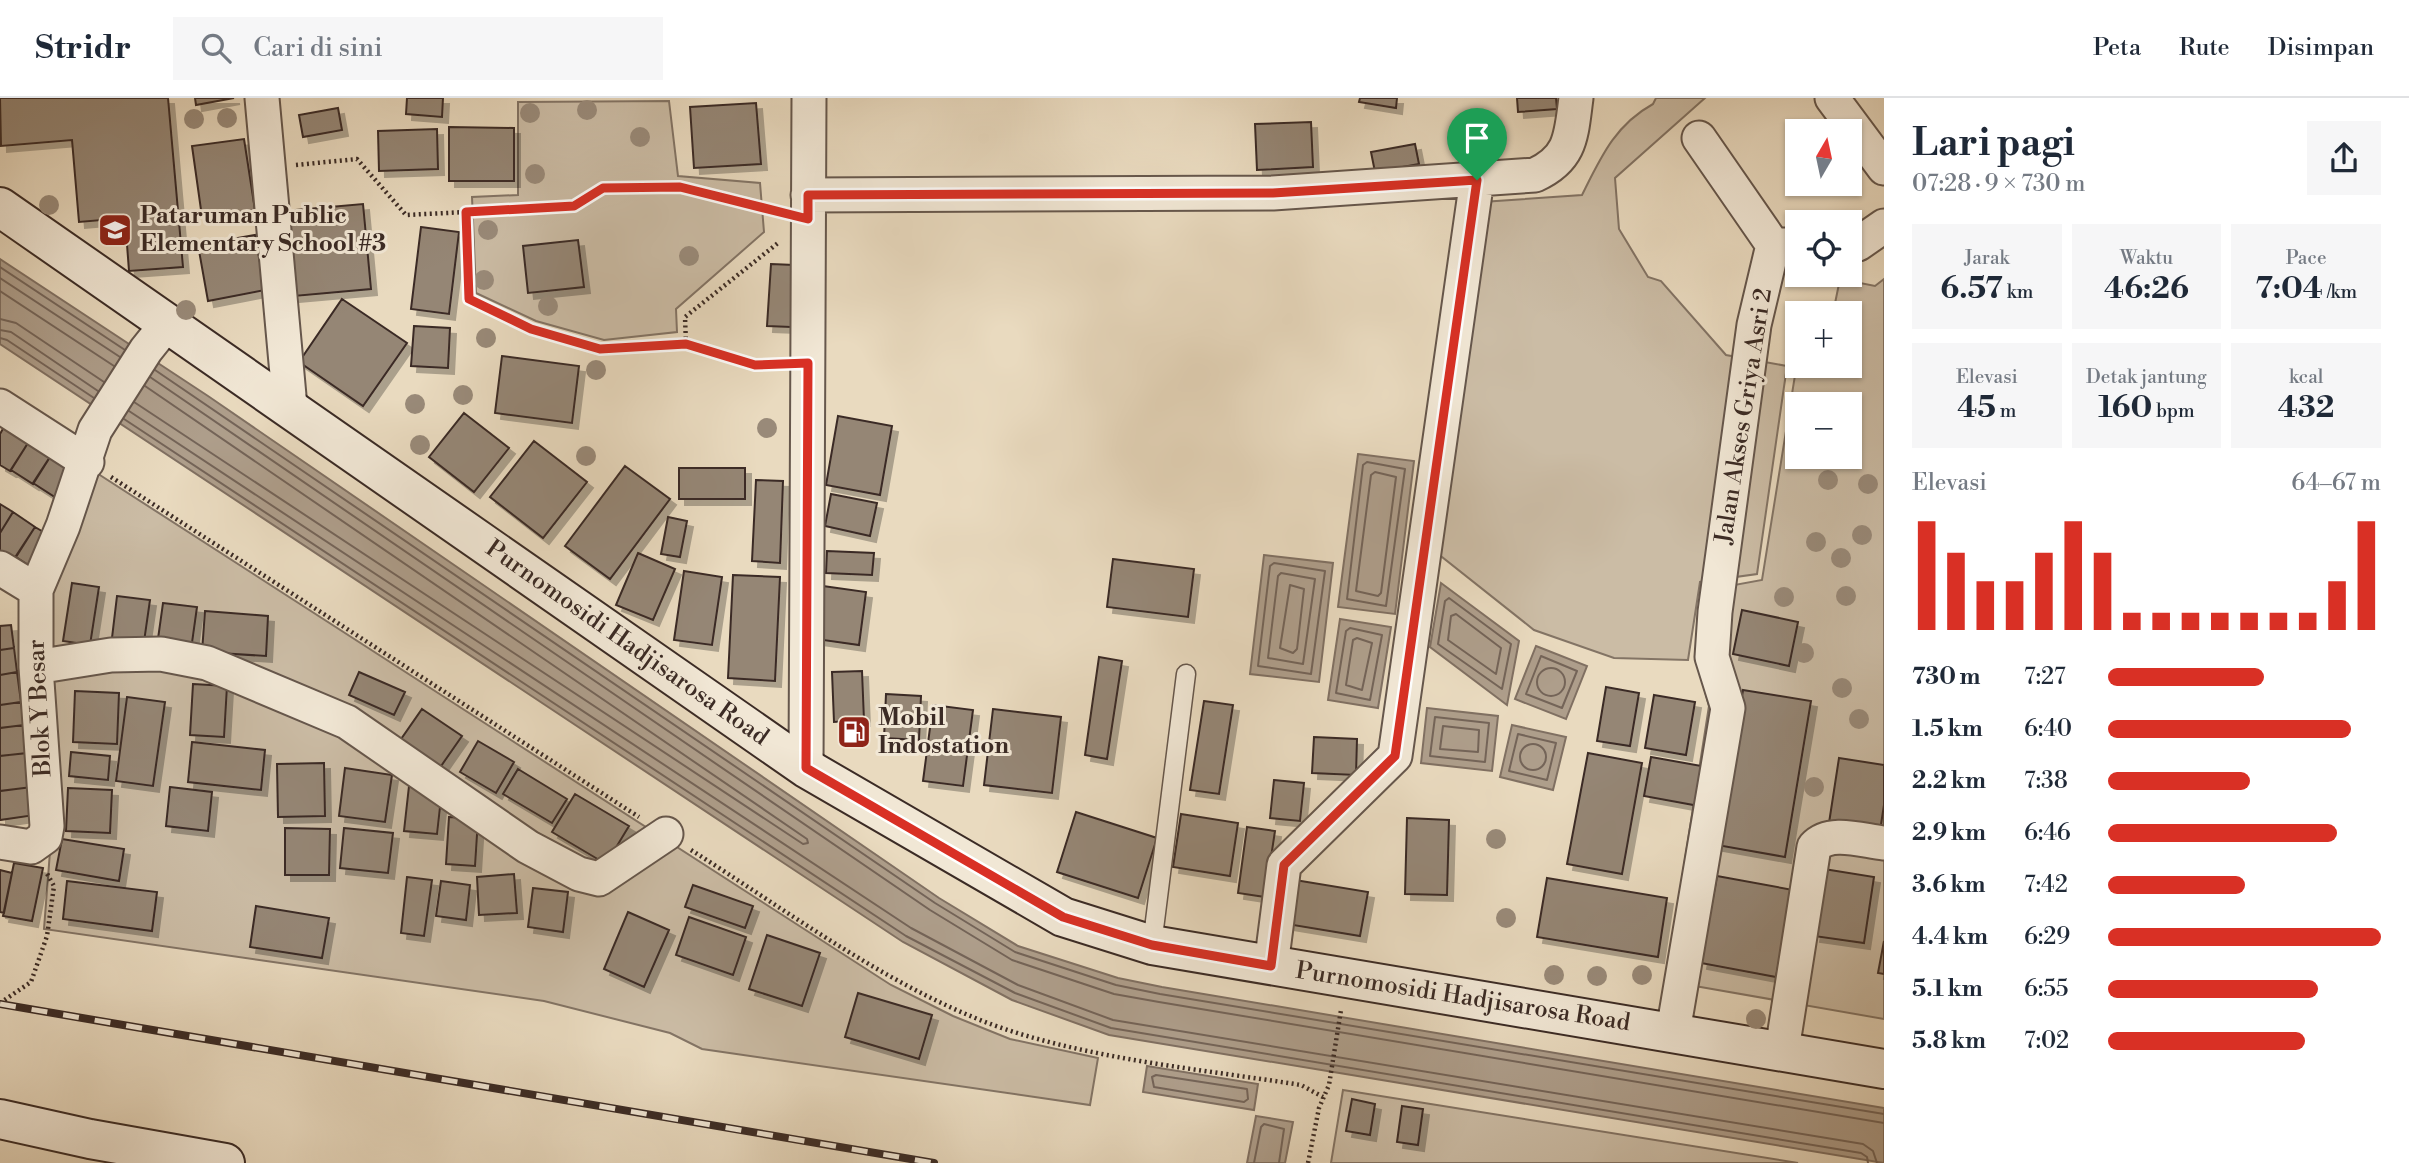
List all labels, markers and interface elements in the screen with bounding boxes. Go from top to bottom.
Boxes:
search box [173,17,663,80]
text: Stridr [35,28,131,69]
icon: search [197,29,235,67]
text: Cari di sini [253,32,383,64]
text: Peta [2093,33,2141,63]
text: Rute [2179,33,2230,63]
text: Disimpan [2268,33,2374,63]
pin [1447,108,1507,180]
icon: arrive [1458,119,1496,157]
north arrow [1785,119,1862,196]
map controls [1785,119,1862,469]
text: Lari pagi [1912,120,2075,167]
button: share [2307,121,2381,195]
text: 07:28 · 9 × 730 m [1912,170,2086,198]
place label: Pataruman Public Elementary School #3 [140,201,386,259]
button: locate [1785,210,1862,287]
school or university icon: Pataruman Public Elementary School #3 [96,211,134,249]
text: Jarak [1964,246,2010,270]
text: Waktu [2120,246,2173,270]
text: Pace [2286,246,2327,270]
text: 6.57 [1940,270,2003,308]
text: 46:26 [2104,270,2189,308]
text: 7:04 [2255,270,2323,308]
text: km [2003,280,2033,304]
text: /km [2323,280,2357,304]
street label: Jalan Akses Griya Asri 2 [1709,286,1779,547]
button: + [1785,301,1862,378]
text: Elevasi [1956,365,2018,389]
text: Detak jantung [2086,365,2207,389]
text: kcal [2289,365,2323,389]
text: 45 [1957,389,1996,427]
text: 160 [2098,389,2152,427]
text: 432 [2278,389,2335,427]
button: − [1785,392,1862,469]
text: m [1996,399,2016,423]
text: bpm [2152,399,2195,423]
text: Elevasi [1912,469,1987,497]
text: 64–67 m [2291,469,2381,497]
street label: Purnomosidi Hadjisarosa Road [480,534,775,753]
street label: Blok Y Besar [21,638,59,779]
text: 730 m [1912,663,1980,691]
text: 7:27 [2024,663,2066,691]
place label: Mobil Indostation [878,703,1009,761]
fuel station icon: Mobil Indostation [835,713,873,751]
text: 1.5 km [1912,715,1983,743]
text: 6:40 [2024,715,2072,743]
text: 2.2 km [1912,767,1986,795]
text: 7:38 [2024,767,2068,795]
text: 2.9 km [1912,819,1986,847]
text: 6:46 [2024,819,2071,847]
text: 3.6 km [1912,871,1985,899]
text: 7:42 [2024,871,2068,899]
text: 4.4 km [1912,923,1988,951]
text: 6:29 [2024,923,2070,951]
street label: Purnomosidi Hadjisarosa Road [1293,956,1633,1038]
text: 5.1 km [1912,975,1983,1003]
text: 6:55 [2024,975,2068,1003]
text: 5.8 km [1912,1027,1986,1055]
text: 7:02 [2024,1027,2069,1055]

